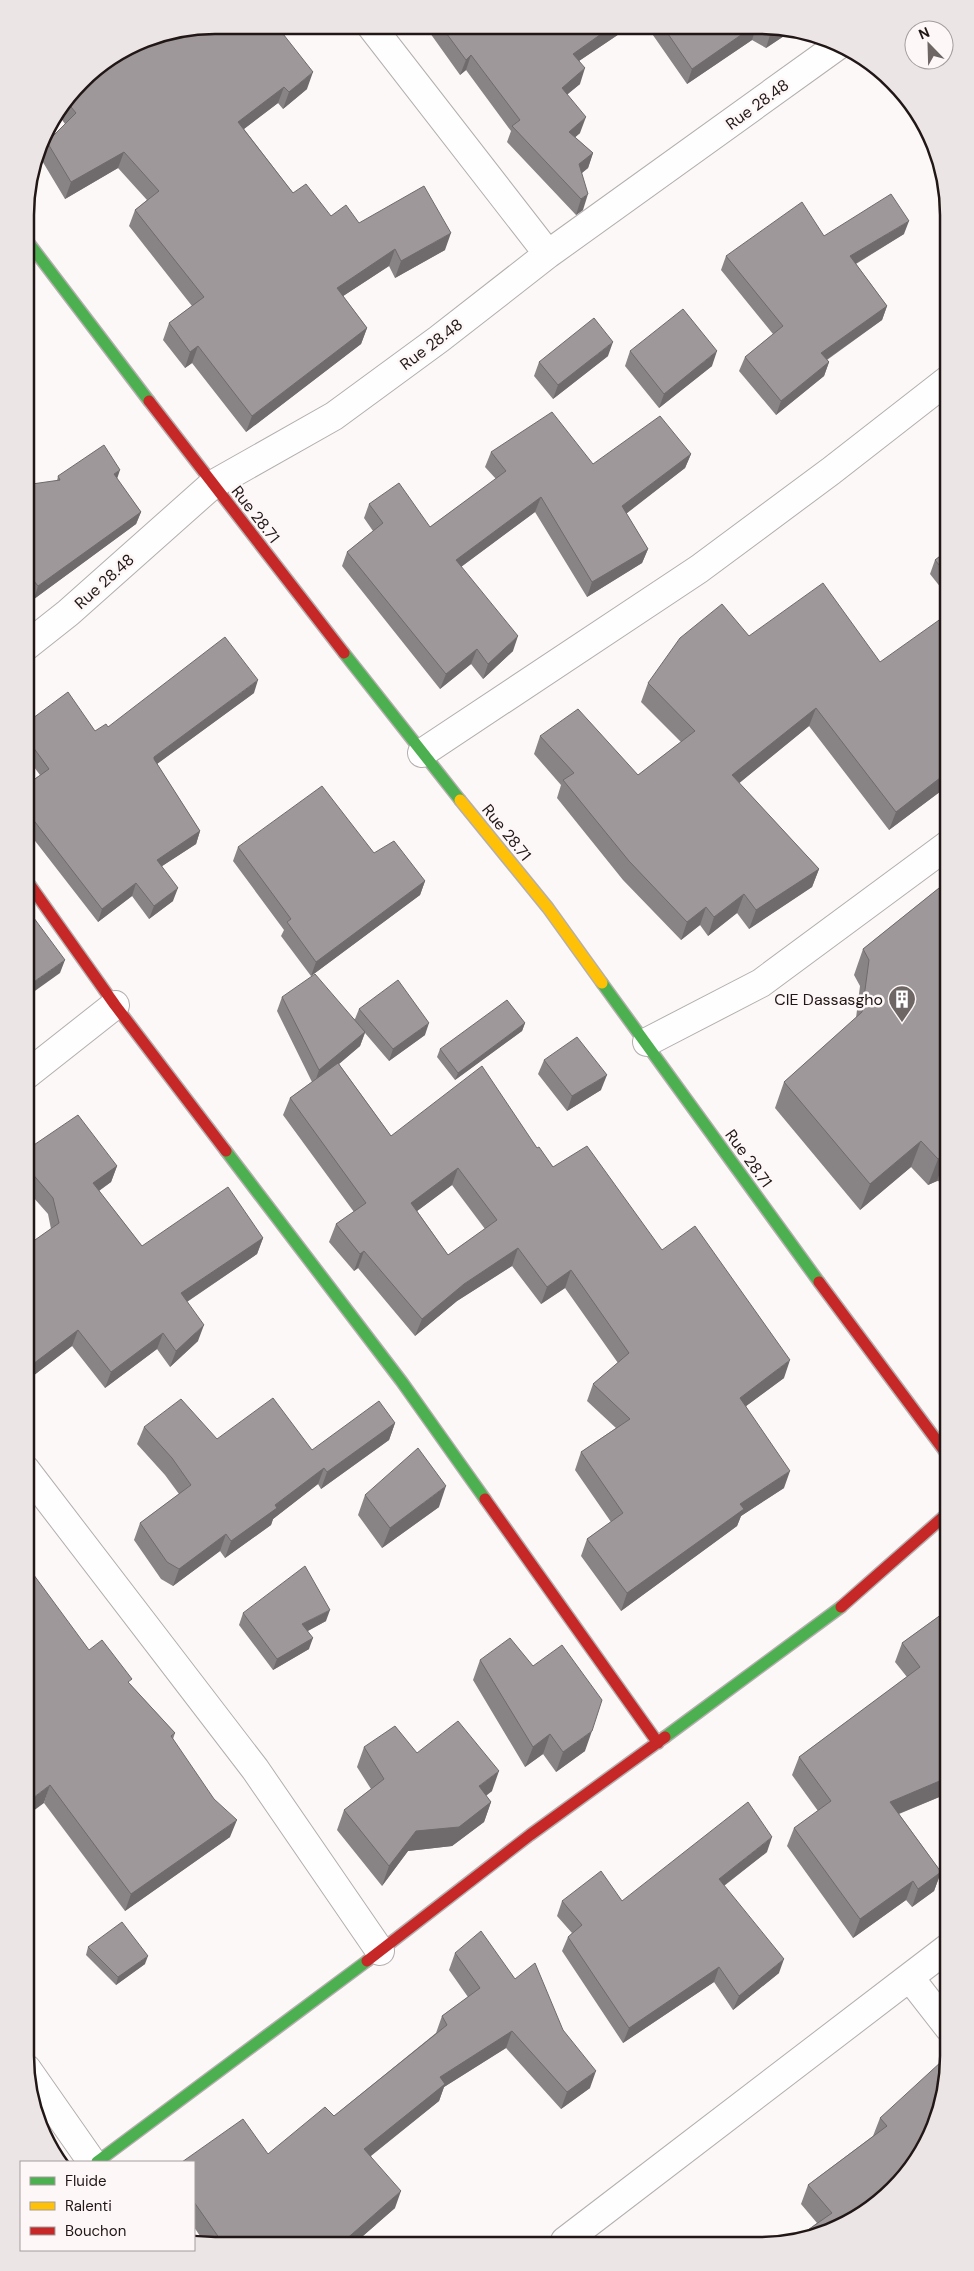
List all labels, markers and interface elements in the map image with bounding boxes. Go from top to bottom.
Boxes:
north arrow [904,20,954,70]
text: N [916,23,932,43]
street label: Rue 28.48 [721,74,793,134]
street label: Rue 28.48 [396,314,467,375]
street label: Rue 28.71 [227,481,284,547]
street label: Rue 28.48 [70,549,139,614]
street label: Rue 28.71 [477,800,536,865]
building icon: CIE Dassasgho [887,984,917,1023]
place label: CIE Dassasgho [774,989,883,1010]
street label: Rue 28.71 [720,1125,777,1192]
legend [20,2161,195,2251]
text: Fluide [65,2171,107,2191]
text: Ralenti [65,2196,112,2216]
text: Bouchon [65,2221,126,2241]

